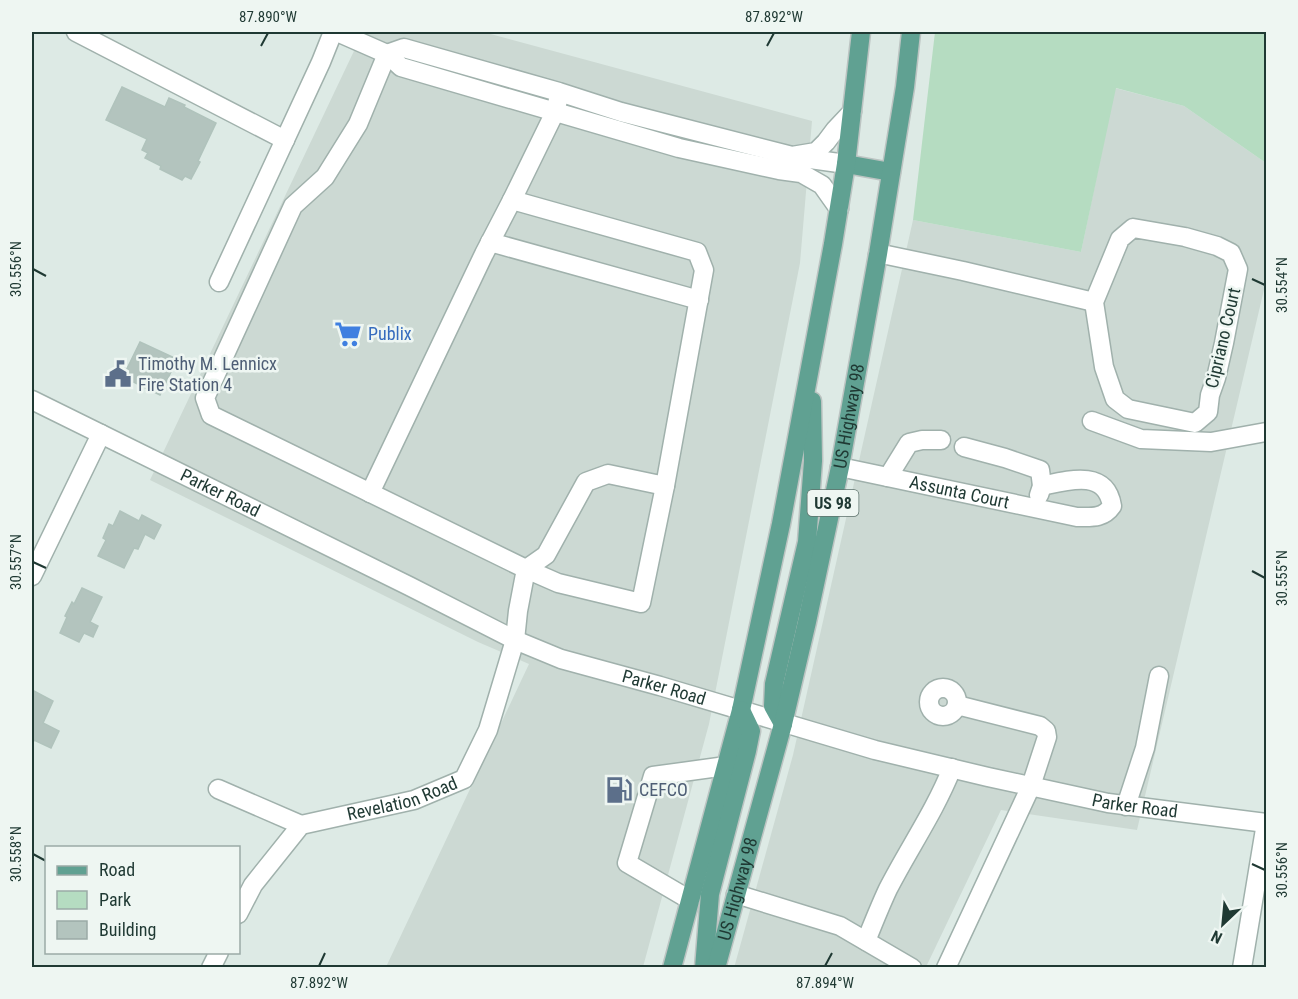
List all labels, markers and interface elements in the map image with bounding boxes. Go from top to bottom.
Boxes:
text: 87.890°W [239,8,298,26]
text: 87.892°W [745,8,804,26]
text: 30.556°N [7,241,25,297]
text: 30.554°N [1273,257,1291,313]
street label: Cipriano Court [1201,286,1244,390]
supermarket icon: Publix [333,319,363,349]
place label: Publix [368,323,412,344]
place label: Timothy M. Lennicx Fire Station 4 [138,353,277,395]
public building icon: Timothy M. Lennicx Fire Station 4 [103,359,133,389]
street label: US Highway 98 [829,362,868,470]
street label: Parker Road [177,464,264,521]
street label: Assunta Court [908,471,1011,512]
road number: US 98 [808,490,858,516]
text: 30.557°N [7,534,25,590]
text: 30.555°N [1273,550,1291,606]
street label: Parker Road [620,665,709,709]
street label: Revelation Road [345,772,460,825]
fuel station icon: CEFCO [604,775,634,805]
place label: CEFCO [639,779,688,800]
street label: Parker Road [1090,789,1179,822]
text: 30.558°N [7,826,25,882]
street label: US Highway 98 [713,835,761,943]
text: 30.556°N [1273,842,1291,898]
legend [45,846,240,954]
text: Road [99,859,135,880]
text: Park [99,889,131,910]
north arrow [1193,894,1253,954]
text: Building [99,919,156,940]
text: N [1208,926,1225,948]
text: 87.892°W [290,974,349,992]
text: 87.894°W [796,974,855,992]

